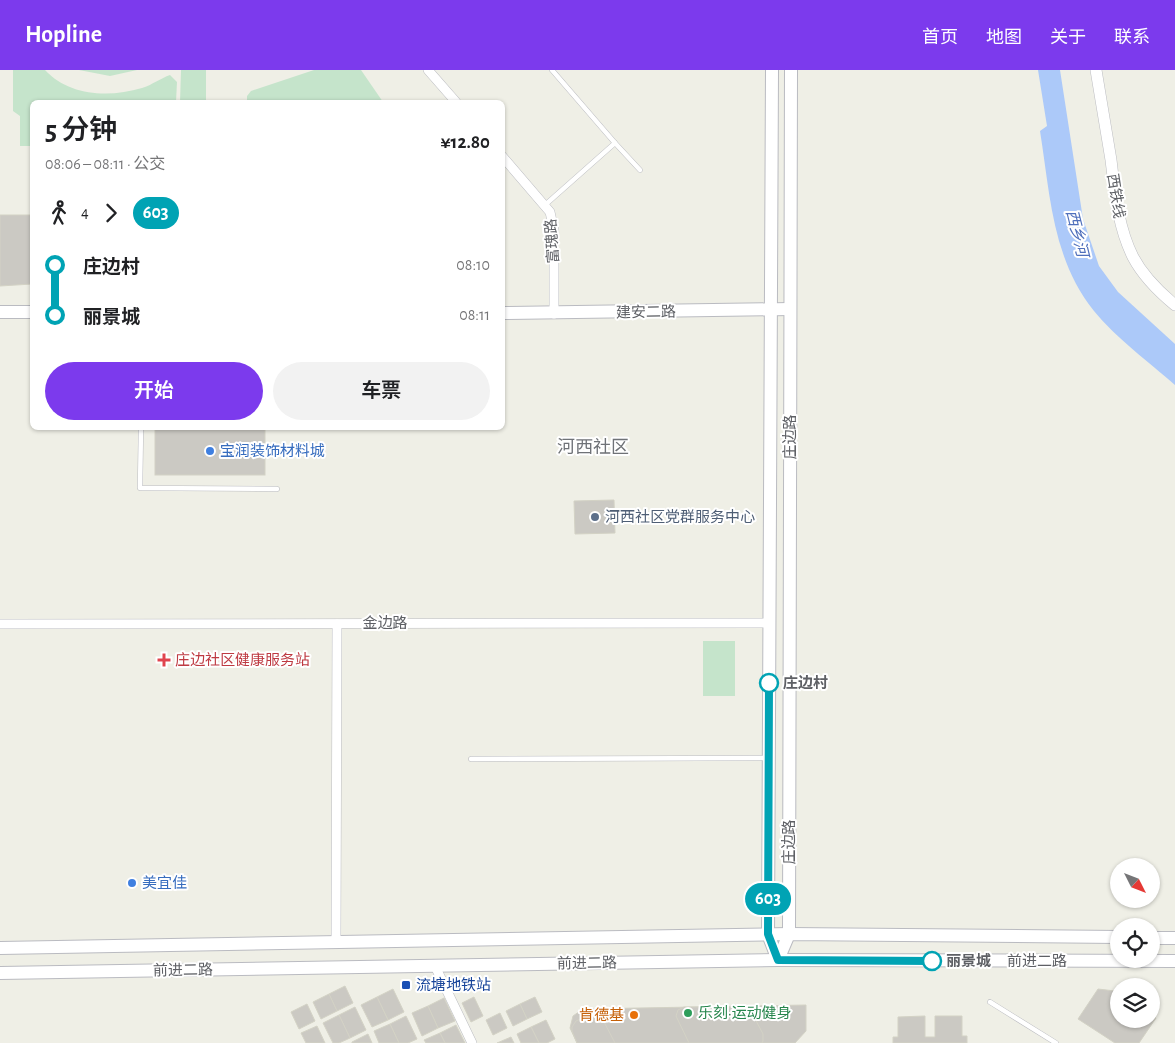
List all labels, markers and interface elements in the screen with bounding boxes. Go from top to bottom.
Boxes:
text: Hopline [25,23,102,47]
text: 首页 [922,29,958,47]
text: 地图 [986,29,1022,47]
text: 关于 [1050,29,1086,47]
text: 联系 [1114,29,1150,47]
text: 5 分钟 [45,117,117,145]
text: ¥12.80 [441,133,490,152]
text: 08:06 – 08:11 · 公交 [45,156,165,172]
street label: 西铁线 [1105,173,1127,219]
icon: walk [45,199,73,227]
icon: forward [97,199,125,227]
text: 4 [81,204,89,220]
text: 603 [143,204,169,222]
water label: 西乡河 [1063,208,1092,261]
street label: 富瑰路 [541,218,562,264]
text: 08:10 [456,257,490,273]
text: 庄边村 [83,258,140,277]
street label: 建安二路 [616,303,676,321]
text: 08:11 [459,307,490,323]
text: 丽景城 [83,308,140,327]
button: 开始 [45,362,263,420]
button: 车票 [273,362,490,420]
street label: 庄边路 [782,414,798,460]
district label: 河西社区 [557,437,629,457]
place label: 宝润装饰材料城 [220,442,325,459]
marker: 宝润装饰材料城 [204,445,216,457]
place label: 河西社区党群服务中心 [605,509,755,525]
marker: 河西社区党群服务中心 [589,511,601,523]
street label: 金边路 [362,615,408,631]
place label: 庄边社区健康服务站 [175,652,310,668]
marker: 庄边社区健康服务站 [157,653,171,667]
marker: 庄边村 [759,673,779,693]
place label: 庄边村 [783,674,828,691]
street label: 庄边路 [781,819,797,865]
north arrow [1110,858,1160,908]
map controls [1110,858,1160,1028]
place label: 美宜佳 [142,875,187,891]
marker: 美宜佳 [126,877,138,889]
line badge: 603 [739,883,797,915]
text: 603 [755,890,781,908]
button: locate [1110,918,1160,968]
marker: 丽景城 [922,951,942,971]
place label: 丽景城 [946,952,991,969]
street label: 前进二路 [1007,953,1067,969]
street label: 前进二路 [557,954,617,972]
street label: 前进二路 [153,961,213,979]
place label: 流塘地铁站 [416,976,491,993]
button: layers [1110,978,1160,1028]
marker: 流塘地铁站 [400,979,412,991]
place label: 乐刻·运动健身 [698,1004,791,1021]
place label: 肯德基 [579,1006,624,1023]
marker: 乐刻·运动健身 [682,1007,694,1019]
marker: 肯德基 [628,1009,640,1021]

